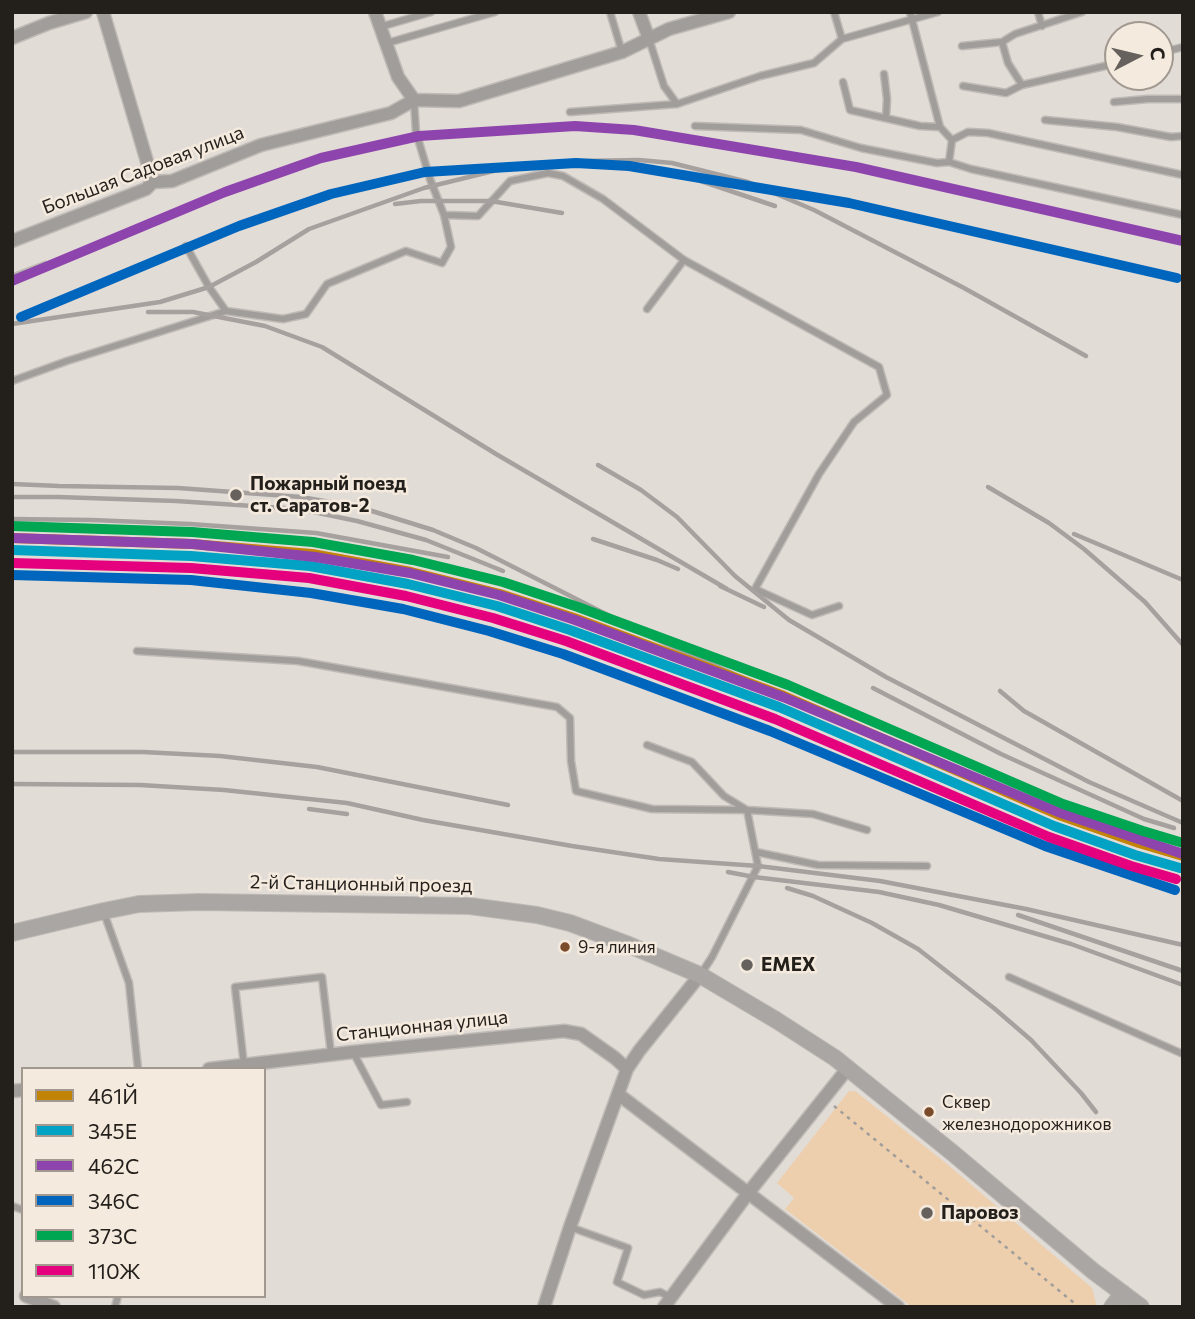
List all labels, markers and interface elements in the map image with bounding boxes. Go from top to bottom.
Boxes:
north arrow [1104,21,1174,91]
text: С [1146,46,1171,61]
street label: Большая Садовая улица [39,121,247,219]
place label: Пожарный поезд ст. Саратов-2 [250,473,406,517]
marker: Пожарный поезд ст. Саратов-2 [228,487,244,503]
street label: 2-й Станционный проезд [250,871,472,897]
place label: 9-я линия [578,937,656,957]
marker: 9-я линия [558,940,572,954]
place label: EMEX [761,954,815,976]
marker: EMEX [739,957,755,973]
street label: Станционная улица [335,1006,509,1046]
legend [21,1067,266,1298]
text: 461Й [88,1083,138,1108]
place label: Сквер железнодорожников [942,1092,1111,1132]
marker: Сквер железнодорожников [922,1105,936,1119]
text: 345Е [88,1118,137,1143]
text: 462С [88,1153,139,1178]
text: 346С [88,1188,140,1213]
place label: Паровоз [941,1202,1019,1224]
marker: Паровоз [919,1205,935,1221]
text: 373C [88,1223,137,1248]
text: 110Ж [88,1258,141,1283]

